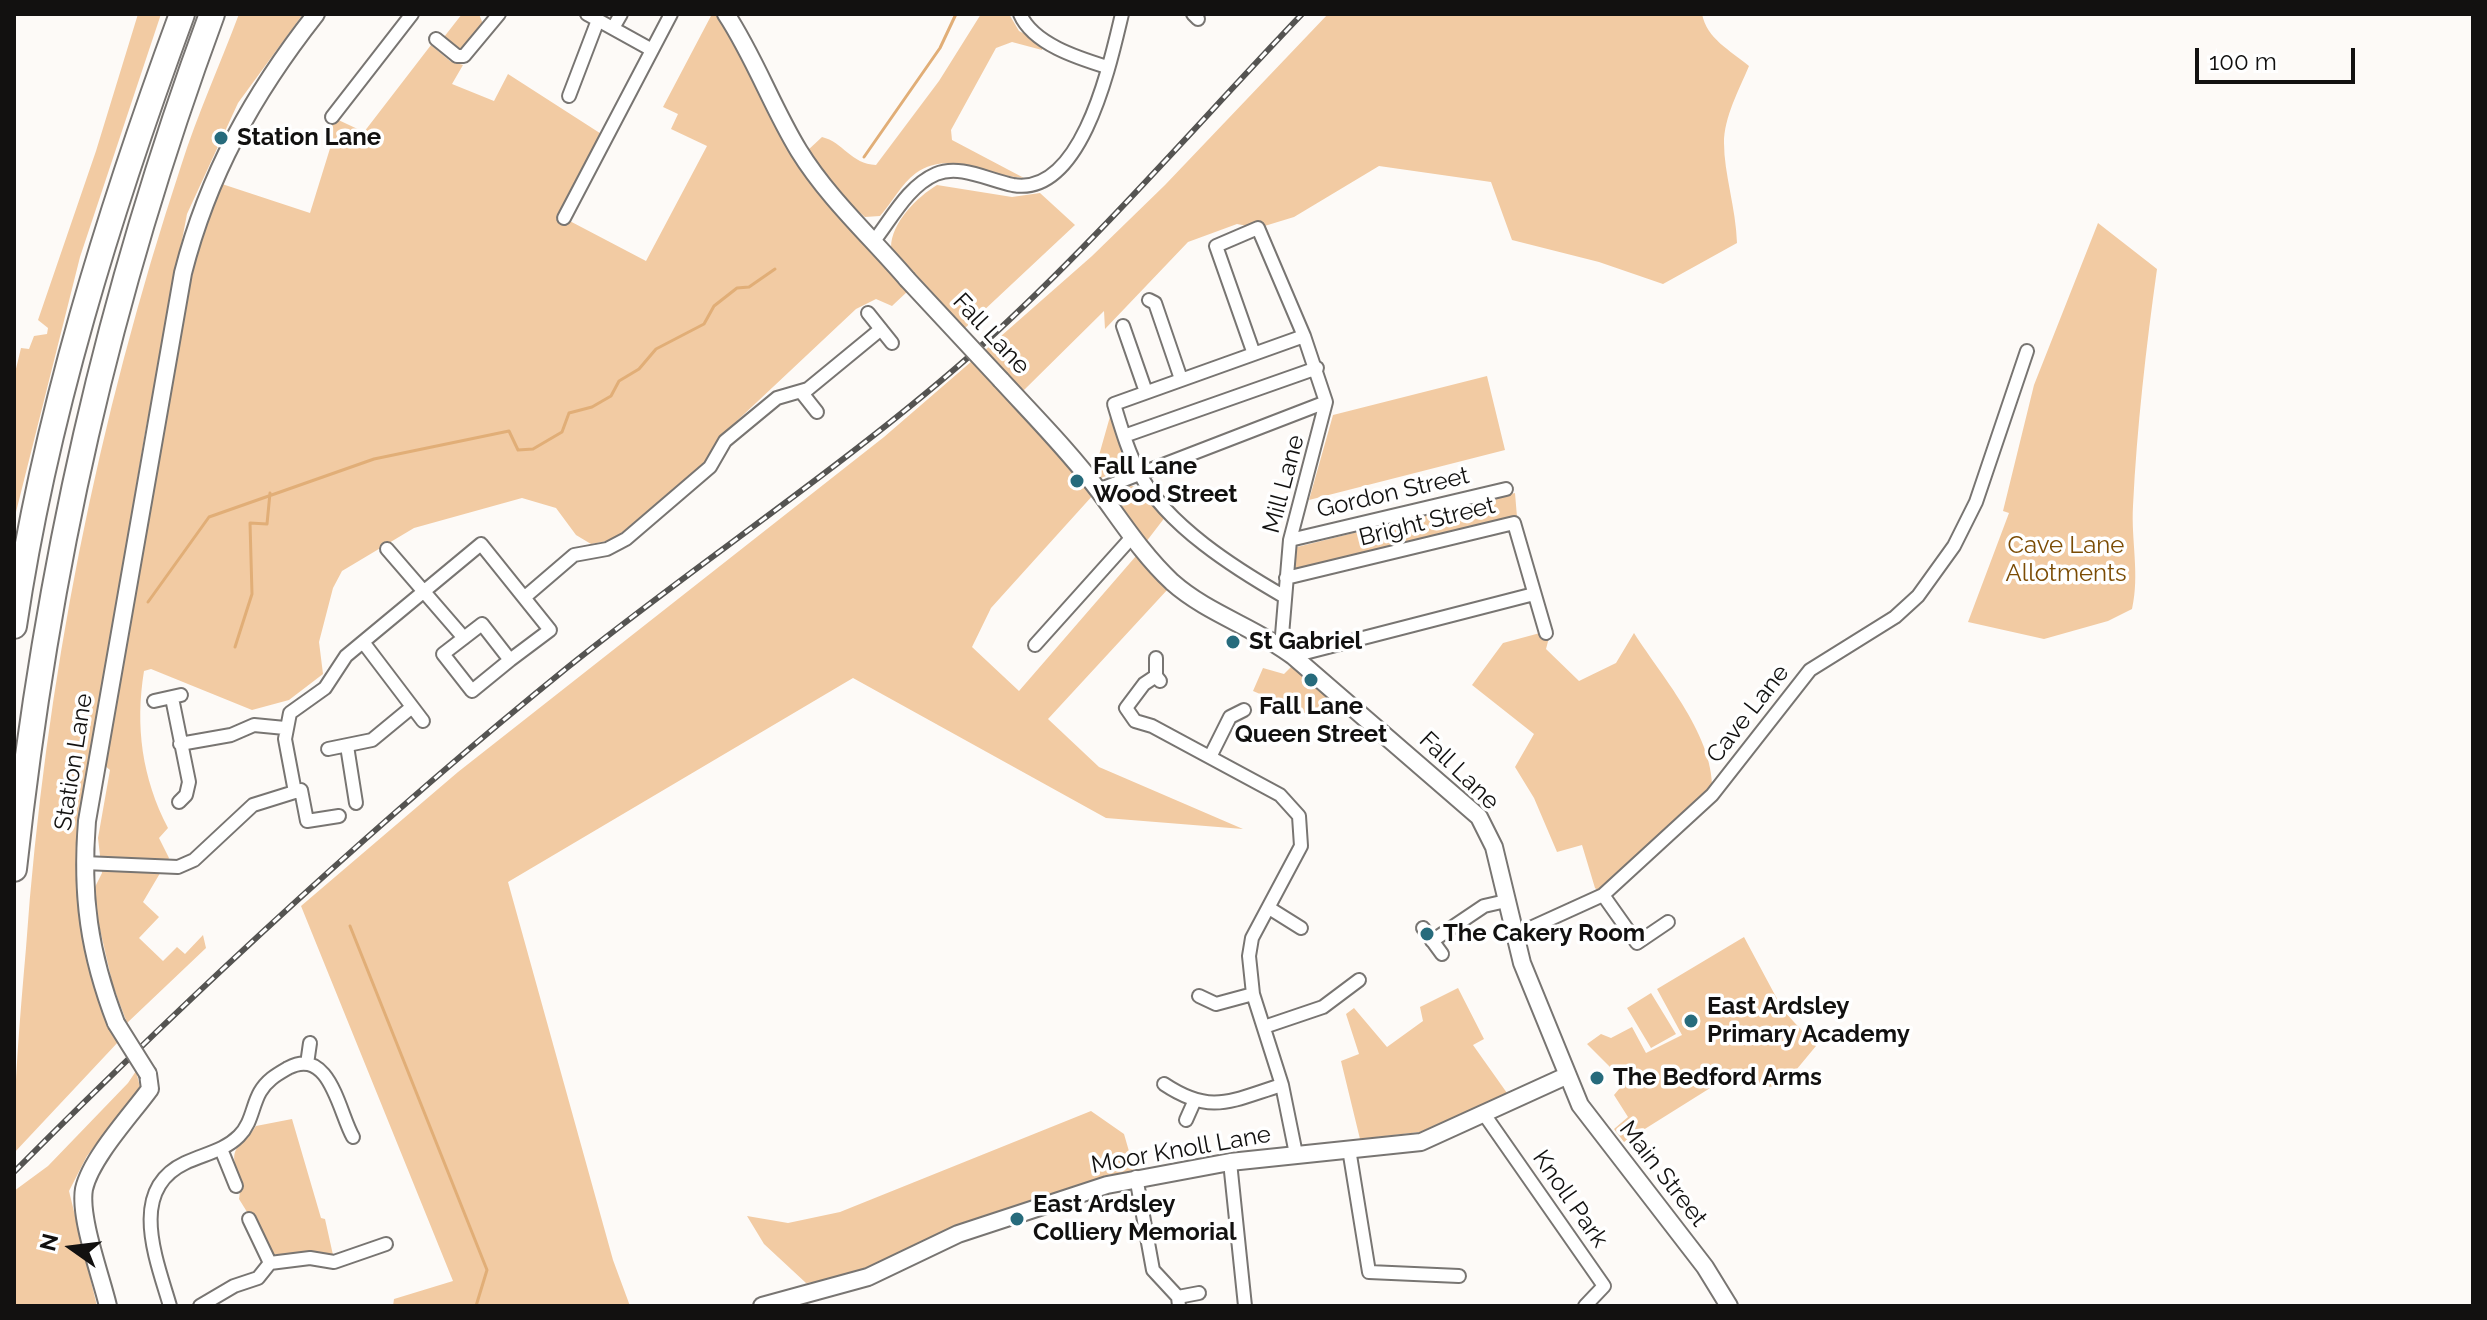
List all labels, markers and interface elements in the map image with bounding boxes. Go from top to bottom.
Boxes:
scale bar [2199,32,2359,82]
text: 100 m [2209,47,2277,76]
place label: Station Lane [237,124,381,152]
marker: Station Lane [212,129,230,147]
street label: Fall Lane [946,288,1036,380]
street label: Mill Lane [1257,432,1311,536]
place label: Fall Lane Wood Street [1093,453,1238,509]
street label: Gordon Street [1314,461,1472,525]
marker: Fall Lane Wood Street [1068,472,1086,490]
street label: Bright Street [1356,491,1498,553]
park label: Cave Lane Allotments [2005,532,2127,588]
place label: St Gabriel [1249,628,1362,656]
marker: St Gabriel [1224,633,1242,651]
street label: Cave Lane [1701,659,1795,769]
marker: Fall Lane Queen Street [1302,671,1320,689]
street label: Station Lane [49,691,99,833]
place label: Fall Lane Queen Street [1235,693,1387,749]
street label: Fall Lane [1413,726,1505,816]
place label: The Cakery Room [1443,920,1645,948]
marker: The Cakery Room [1418,925,1436,943]
place label: East Ardsley Primary Academy [1707,993,1910,1049]
marker: East Ardsley Primary Academy [1682,1012,1700,1030]
place label: The Bedford Arms [1613,1064,1822,1092]
marker: The Bedford Arms [1588,1069,1606,1087]
street label: Main Street [1613,1116,1713,1232]
street label: Moor Knoll Lane [1089,1120,1273,1180]
street label: Knoll Park [1526,1145,1614,1253]
place label: East Ardsley Colliery Memorial [1033,1191,1237,1247]
north arrow [32,1208,112,1288]
marker: East Ardsley Colliery Memorial [1008,1210,1026,1228]
text: N [34,1231,63,1253]

